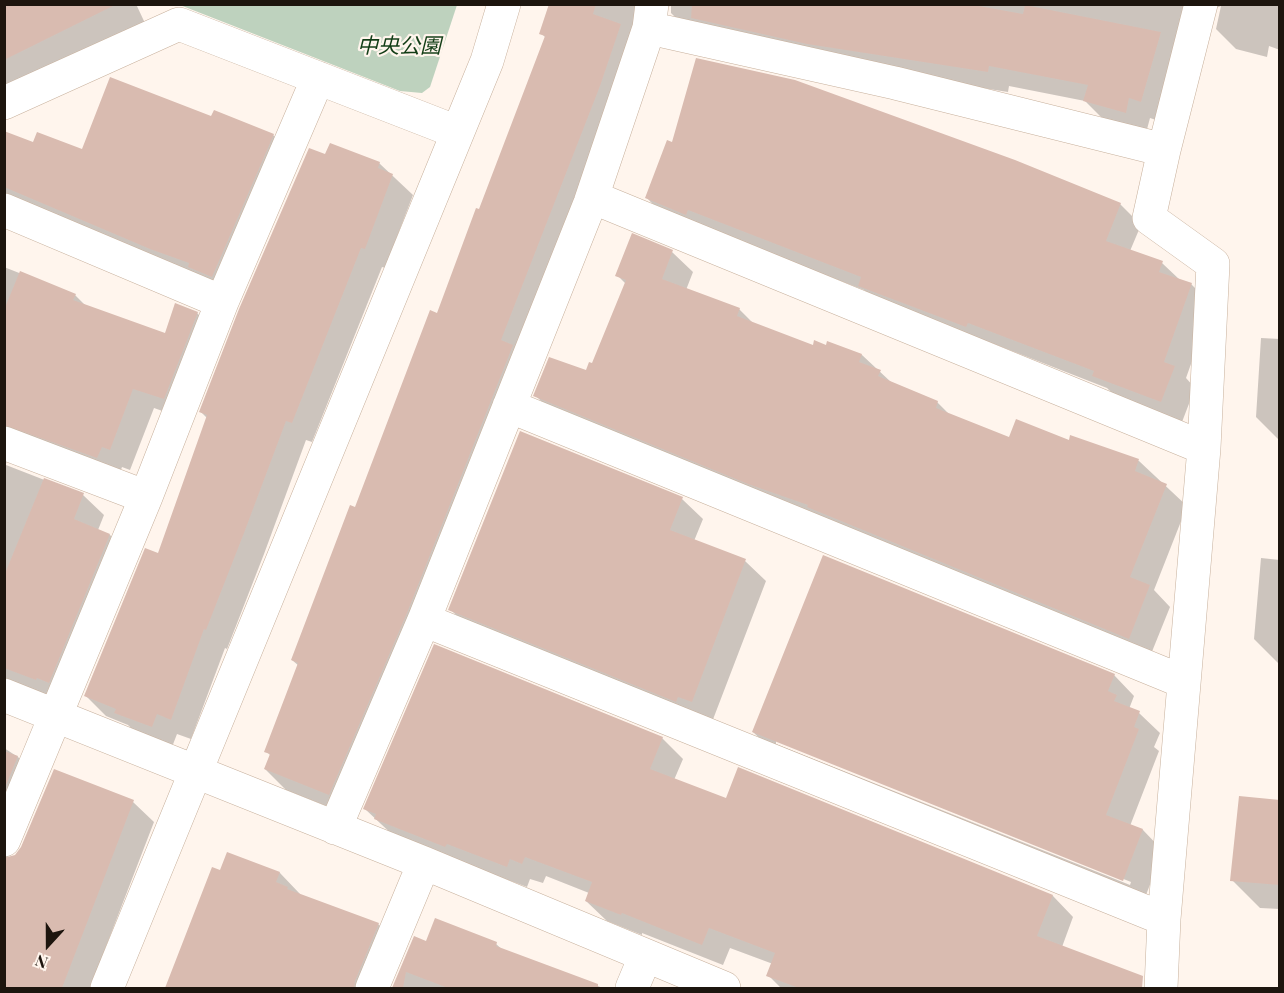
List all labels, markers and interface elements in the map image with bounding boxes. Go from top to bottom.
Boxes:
park label: 中央公園 [357,33,441,59]
north arrow [18,915,78,975]
text: N [32,950,51,974]

